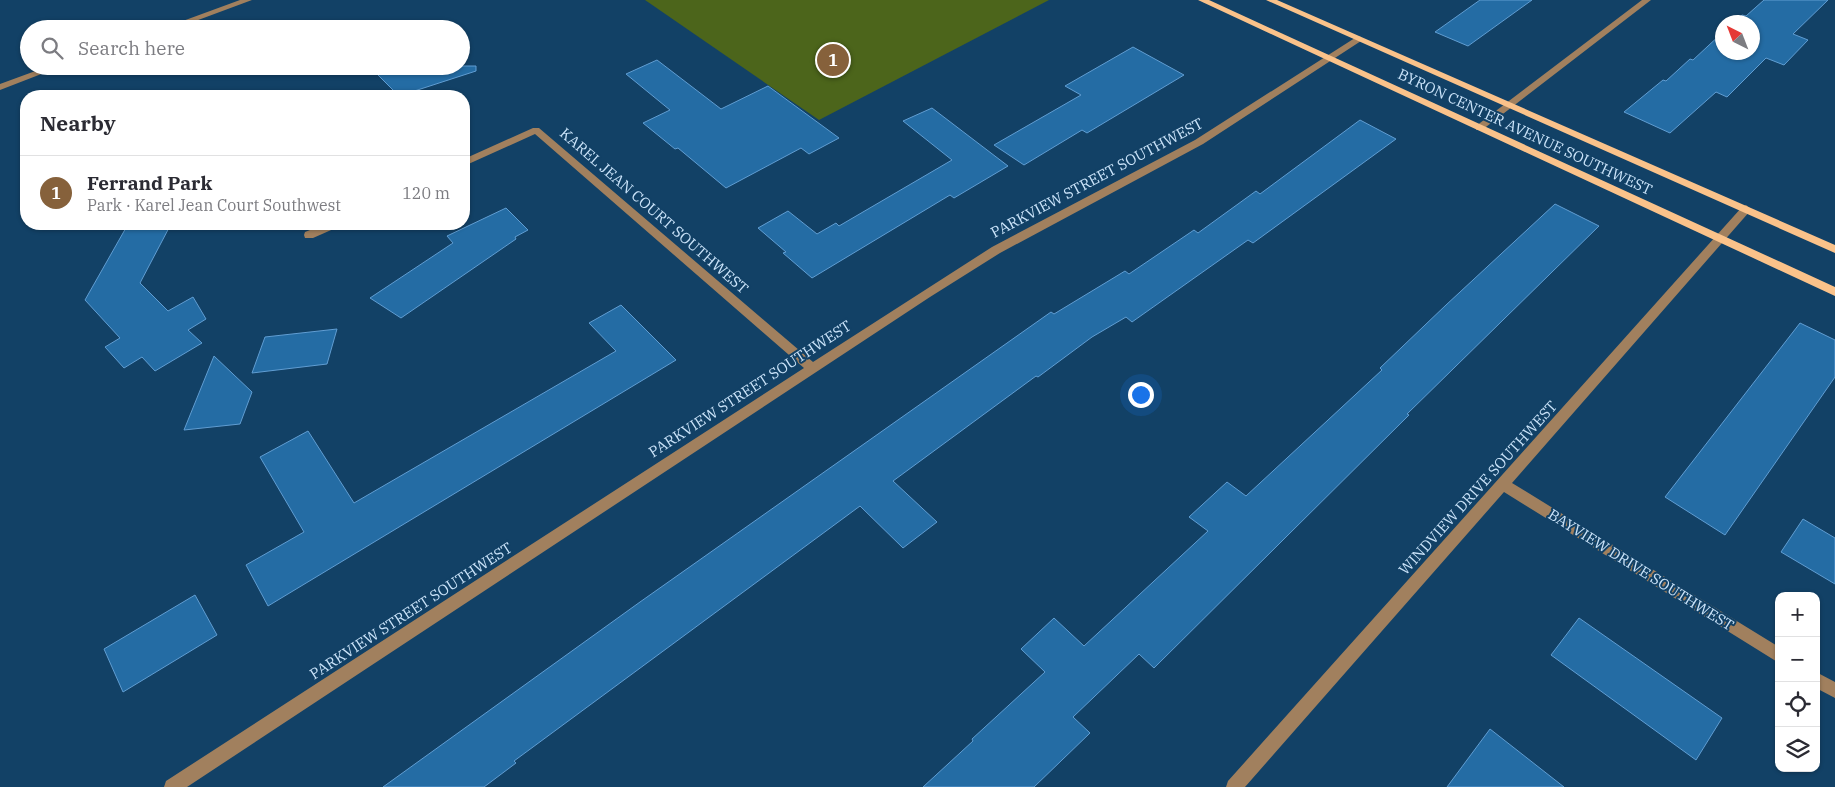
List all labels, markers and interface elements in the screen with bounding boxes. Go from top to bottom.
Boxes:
north arrow [1715,15,1760,60]
search box [20,20,470,75]
icon: search [38,34,66,62]
text: Search here [78,36,185,60]
pin: 1 [817,41,849,79]
street label: BYRON CENTER AVENUE SOUTHWEST [1395,64,1656,199]
text: Nearby [40,109,116,137]
street label: PARKVIEW STREET SOUTHWEST [987,113,1207,242]
street label: KAREL JEAN COURT SOUTHWEST [556,123,753,298]
text: Ferrand Park [87,171,212,195]
text: 1 [51,183,61,203]
text: 120 m [402,183,450,203]
text: Park · Karel Jean Court Southwest [87,195,341,215]
street label: PARKVIEW STREET SOUTHWEST [645,316,855,461]
your location [1128,382,1154,408]
street label: WINDVIEW DRIVE SOUTHWEST [1394,396,1561,579]
street label: BAYVIEW DRIVE SOUTHWEST [1545,504,1738,635]
street label: PARKVIEW STREET SOUTHWEST [306,538,516,683]
map controls [1775,592,1820,772]
button: + [1775,592,1820,637]
button: − [1775,637,1820,682]
button: locate [1775,682,1820,727]
button: layers [1775,727,1820,772]

